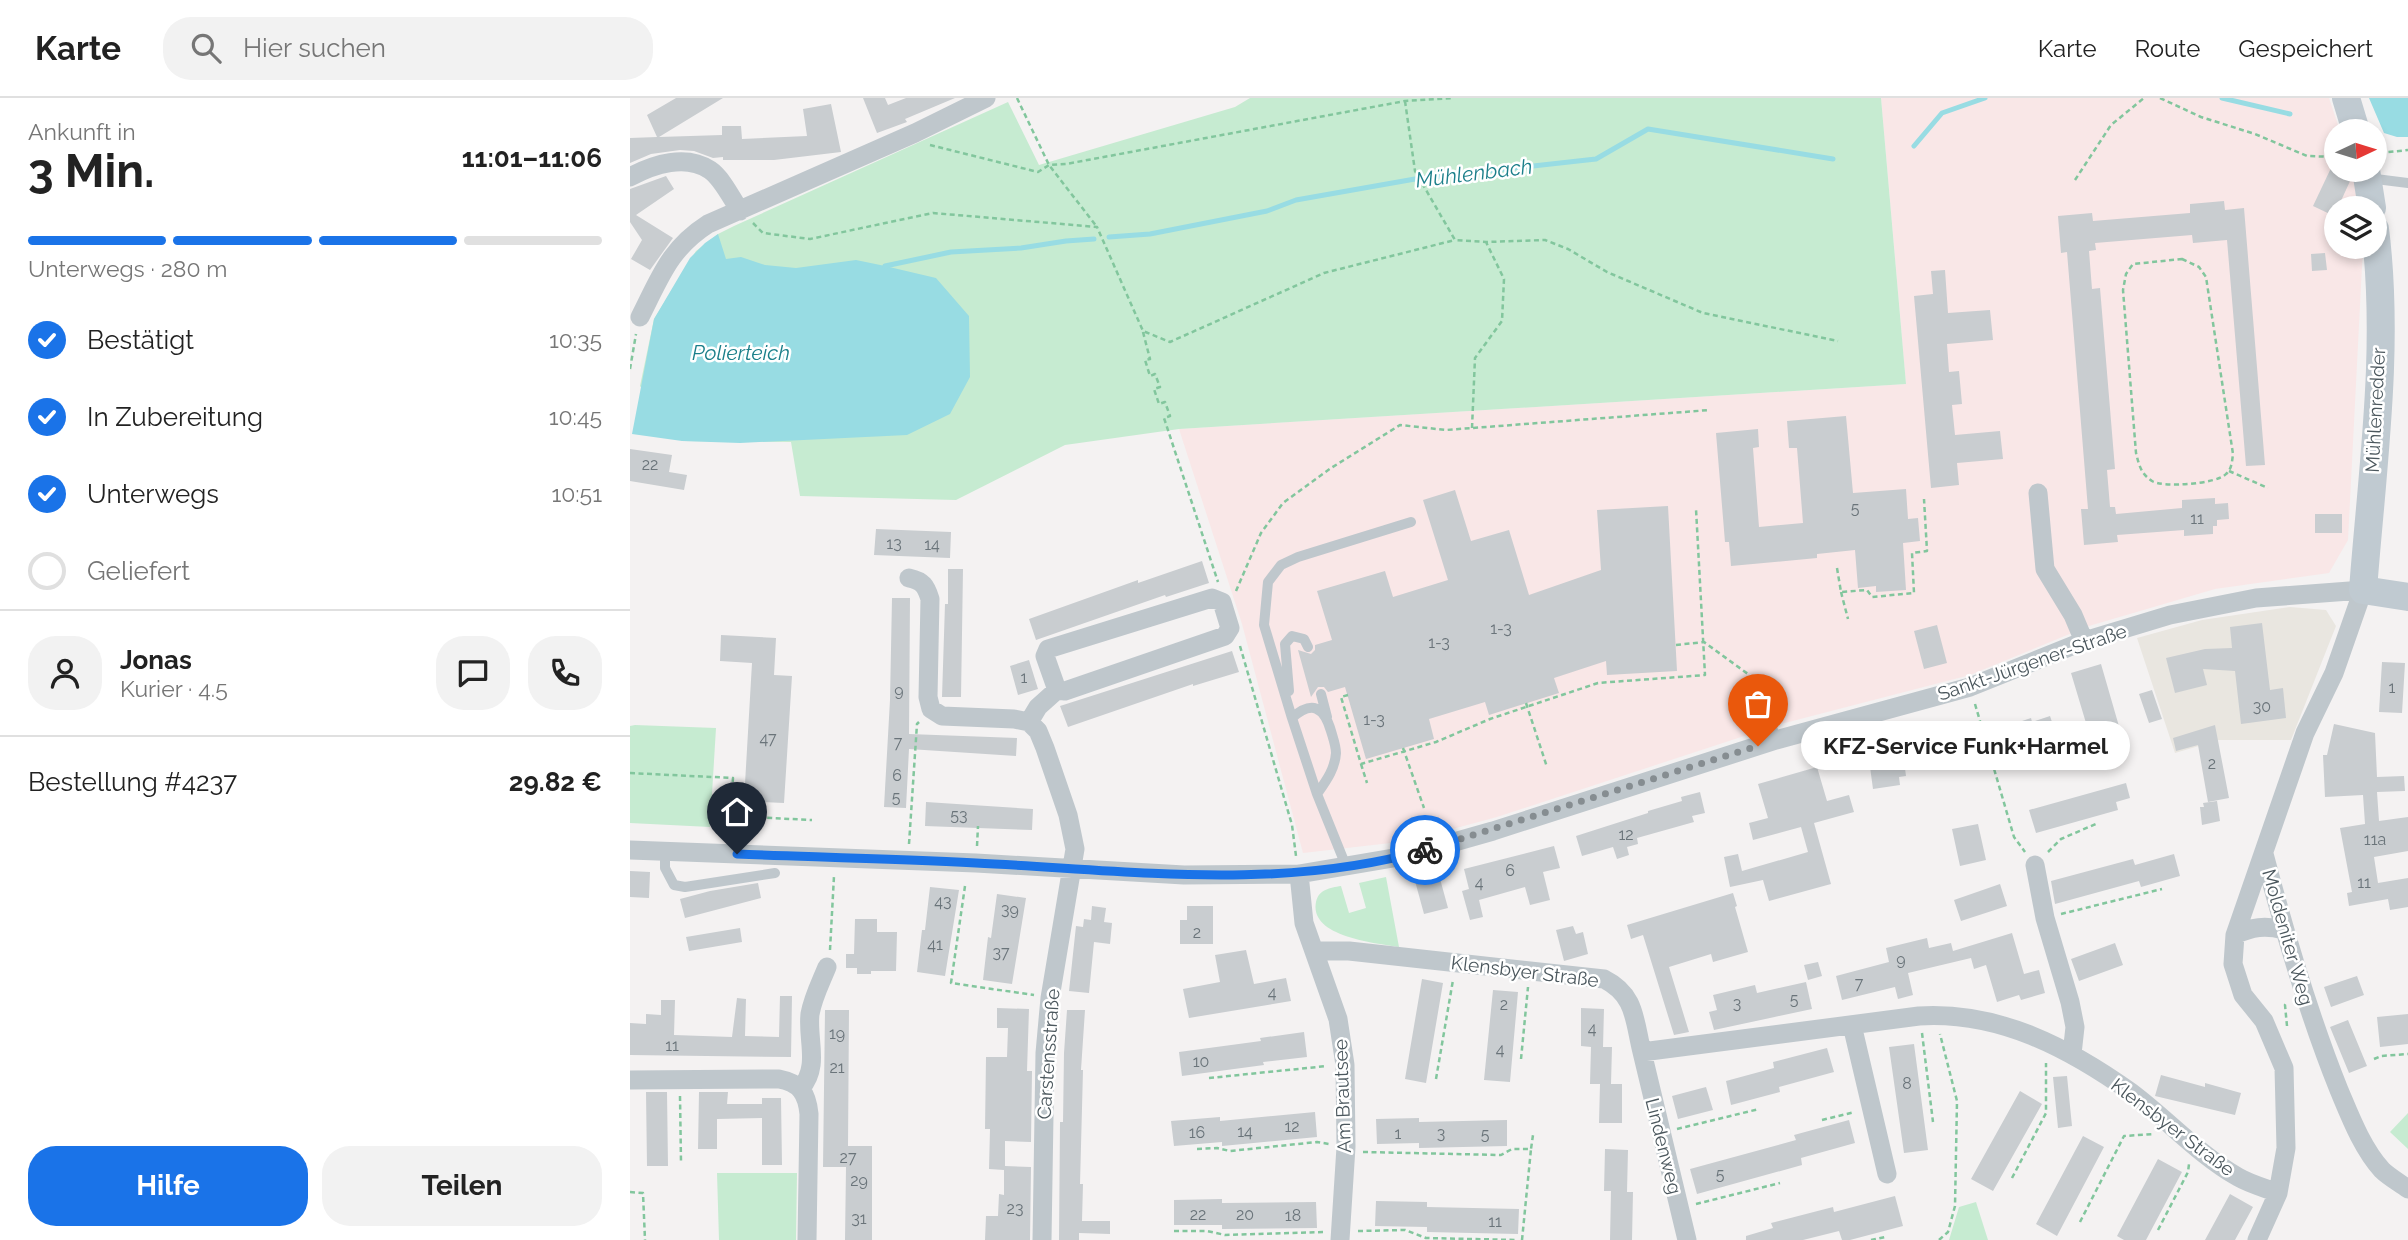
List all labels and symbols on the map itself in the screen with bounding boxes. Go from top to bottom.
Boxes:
north arrow [2324,119,2387,182]
water label: Mühlenbach [1414,153,1534,193]
water label: Polierteich [692,340,790,365]
street label: Mühlenredder [2361,346,2389,473]
house number: 22 [642,455,658,474]
house number: 5 [1851,499,1860,518]
house number: 11 [2190,509,2204,528]
house number: 13 [886,534,902,553]
house number: 14 [924,535,940,554]
house number: 1-3 [1490,619,1512,638]
street label: Sankt-Jürgener-Straße [1935,619,2129,705]
house number: 1-3 [1428,633,1450,652]
house number: 1 [1021,668,1028,687]
pin [1728,674,1788,746]
house number: 1 [2389,678,2396,697]
house number: 9 [894,681,904,700]
house number: 30 [2253,697,2271,716]
house number: 1-3 [1363,710,1385,729]
callout: KFZ-Service Funk+Harmel [1800,722,2129,770]
house number: 47 [759,729,777,748]
house number: 7 [894,733,903,752]
house number: 2 [2208,754,2216,773]
house number: 6 [892,766,902,785]
pin [707,782,767,854]
house number: 5 [892,788,901,807]
house number: 53 [950,806,968,825]
courier [1390,815,1460,885]
house number: 12 [1618,825,1634,844]
house number: 11a [2364,830,2386,849]
house number: 6 [1505,861,1515,880]
street label: Moldeniter Weg [2258,866,2318,1008]
house number: 4 [1475,873,1484,892]
house number: 11 [2357,873,2371,892]
house number: 43 [934,892,952,911]
house number: 39 [1001,900,1019,919]
house number: 2 [1193,923,1201,942]
house number: 41 [927,935,943,954]
house number: 37 [992,943,1010,962]
house number: 9 [1896,950,1906,969]
street label: Klensbyer Straße [1450,951,1600,991]
house number: 7 [1855,974,1864,993]
house number: 4 [1268,983,1277,1002]
street label: Carstensstraße [1032,988,1064,1120]
house number: 5 [1790,990,1799,1009]
house number: 3 [1733,994,1741,1013]
house number: 2 [1500,995,1508,1014]
house number: 4 [1588,1019,1597,1038]
house number: 19 [829,1024,845,1043]
house number: 11 [665,1036,679,1055]
street label: Am Brautsee [1329,1039,1355,1153]
house number: 4 [1496,1040,1505,1059]
house number: 10 [1193,1052,1209,1071]
house number: 21 [829,1058,845,1077]
street label: Klensbyer Straße [2107,1073,2239,1181]
house number: 8 [1902,1074,1912,1093]
street label: Lindenweg [1641,1096,1687,1196]
house number: 12 [1284,1117,1300,1136]
house number: 14 [1237,1122,1253,1141]
house number: 16 [1189,1123,1205,1142]
house number: 1 [1395,1124,1402,1143]
house number: 3 [1437,1124,1445,1143]
house number: 5 [1481,1125,1490,1144]
house number: 27 [840,1148,857,1167]
house number: 5 [1716,1165,1725,1184]
house number: 29 [850,1171,868,1190]
house number: 23 [1007,1199,1023,1218]
house number: 22 [1190,1205,1206,1224]
house number: 20 [1236,1205,1254,1224]
house number: 18 [1285,1206,1301,1225]
house number: 31 [851,1209,867,1228]
house number: 11 [1488,1212,1502,1231]

